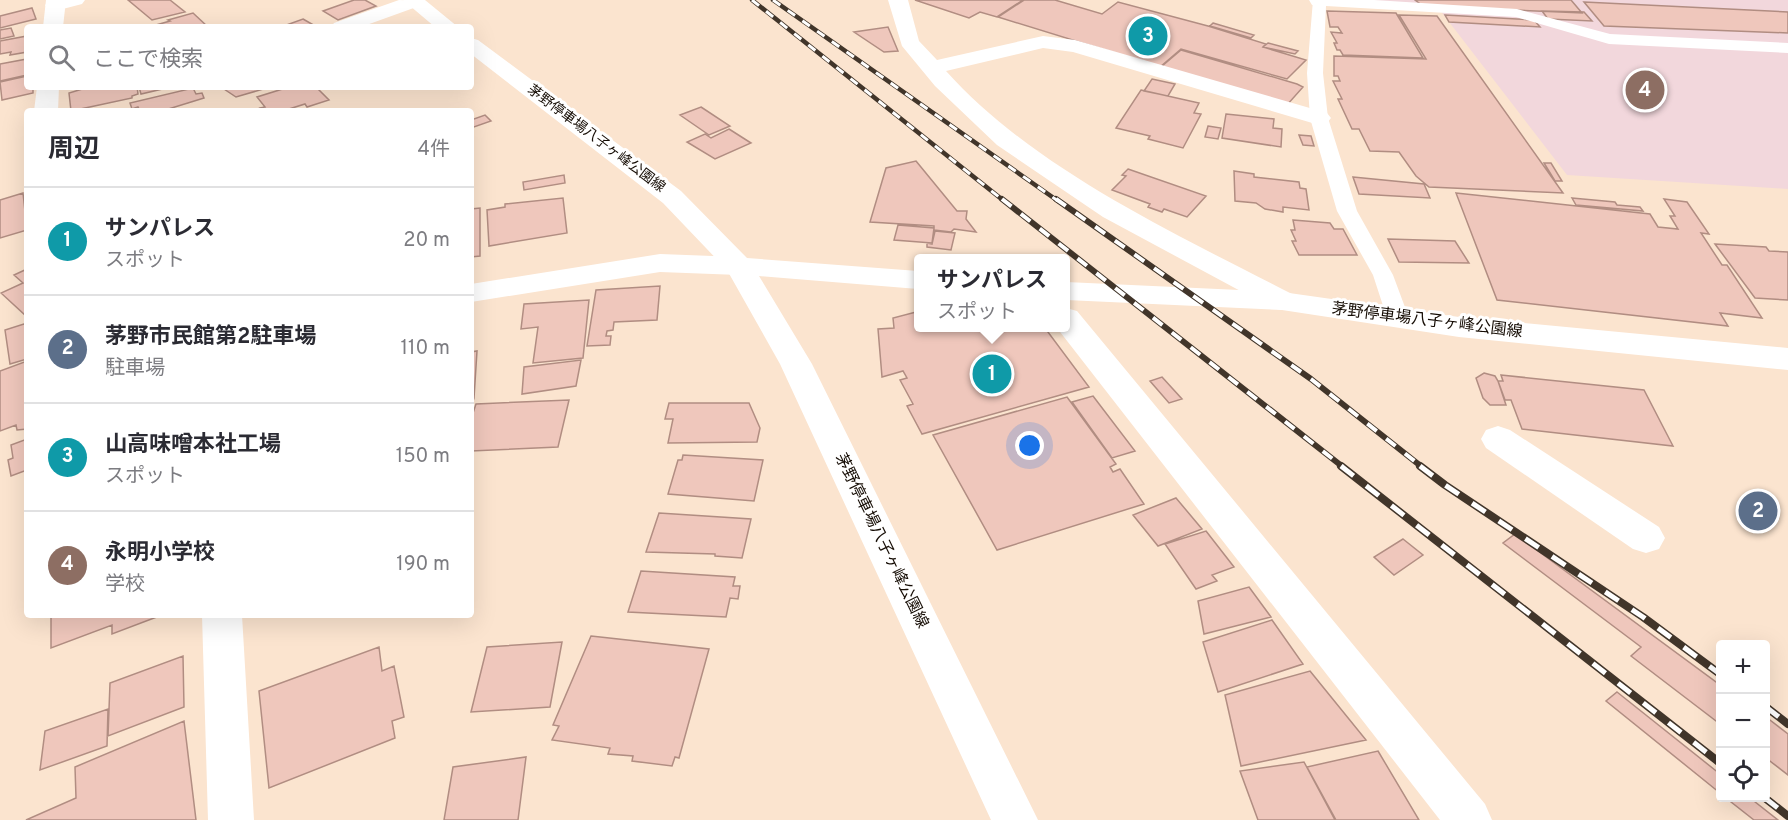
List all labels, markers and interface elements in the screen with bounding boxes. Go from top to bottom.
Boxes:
pin: 3 [1128,14,1168,58]
search box [24,24,474,90]
icon: search [45,41,78,74]
text: ここで検索 [93,47,203,74]
pin: 4 [1626,68,1664,112]
street label: 茅野停車場八子ヶ峰公園線 [524,81,669,196]
text: 周辺 [48,134,100,167]
text: 4件 [418,137,450,163]
text: サンパレス [105,216,215,243]
text: 1 [64,228,72,254]
text: 20 m [403,228,450,254]
text: スポット [105,248,185,274]
popup [914,254,1070,332]
text: サンパレス [937,268,1047,295]
street label: 茅野停車場八子ヶ峰公園線 [1330,299,1524,343]
text: スポット [937,300,1017,326]
text: 茅野市民館第2駐車場 [105,324,316,351]
text: 2 [61,336,74,362]
text: 110 m [401,336,450,362]
pin: 1 [972,352,1012,397]
text: 駐車場 [105,356,165,382]
your location [1015,431,1044,460]
text: 山高味噌本社工場 [105,432,281,459]
text: 3 [62,444,74,470]
text: 150 m [396,444,450,470]
street label: 茅野停車場八子ヶ峰公園線 [830,450,932,632]
text: スポット [105,464,185,490]
pin: 2 [1738,488,1778,534]
text: 永明小学校 [105,540,215,567]
text: 4 [61,552,74,578]
text: 190 m [396,552,450,578]
text: 学校 [105,572,145,598]
map controls [1716,640,1770,802]
button: + [1716,640,1770,694]
button: − [1716,694,1770,748]
button: locate [1716,748,1770,802]

